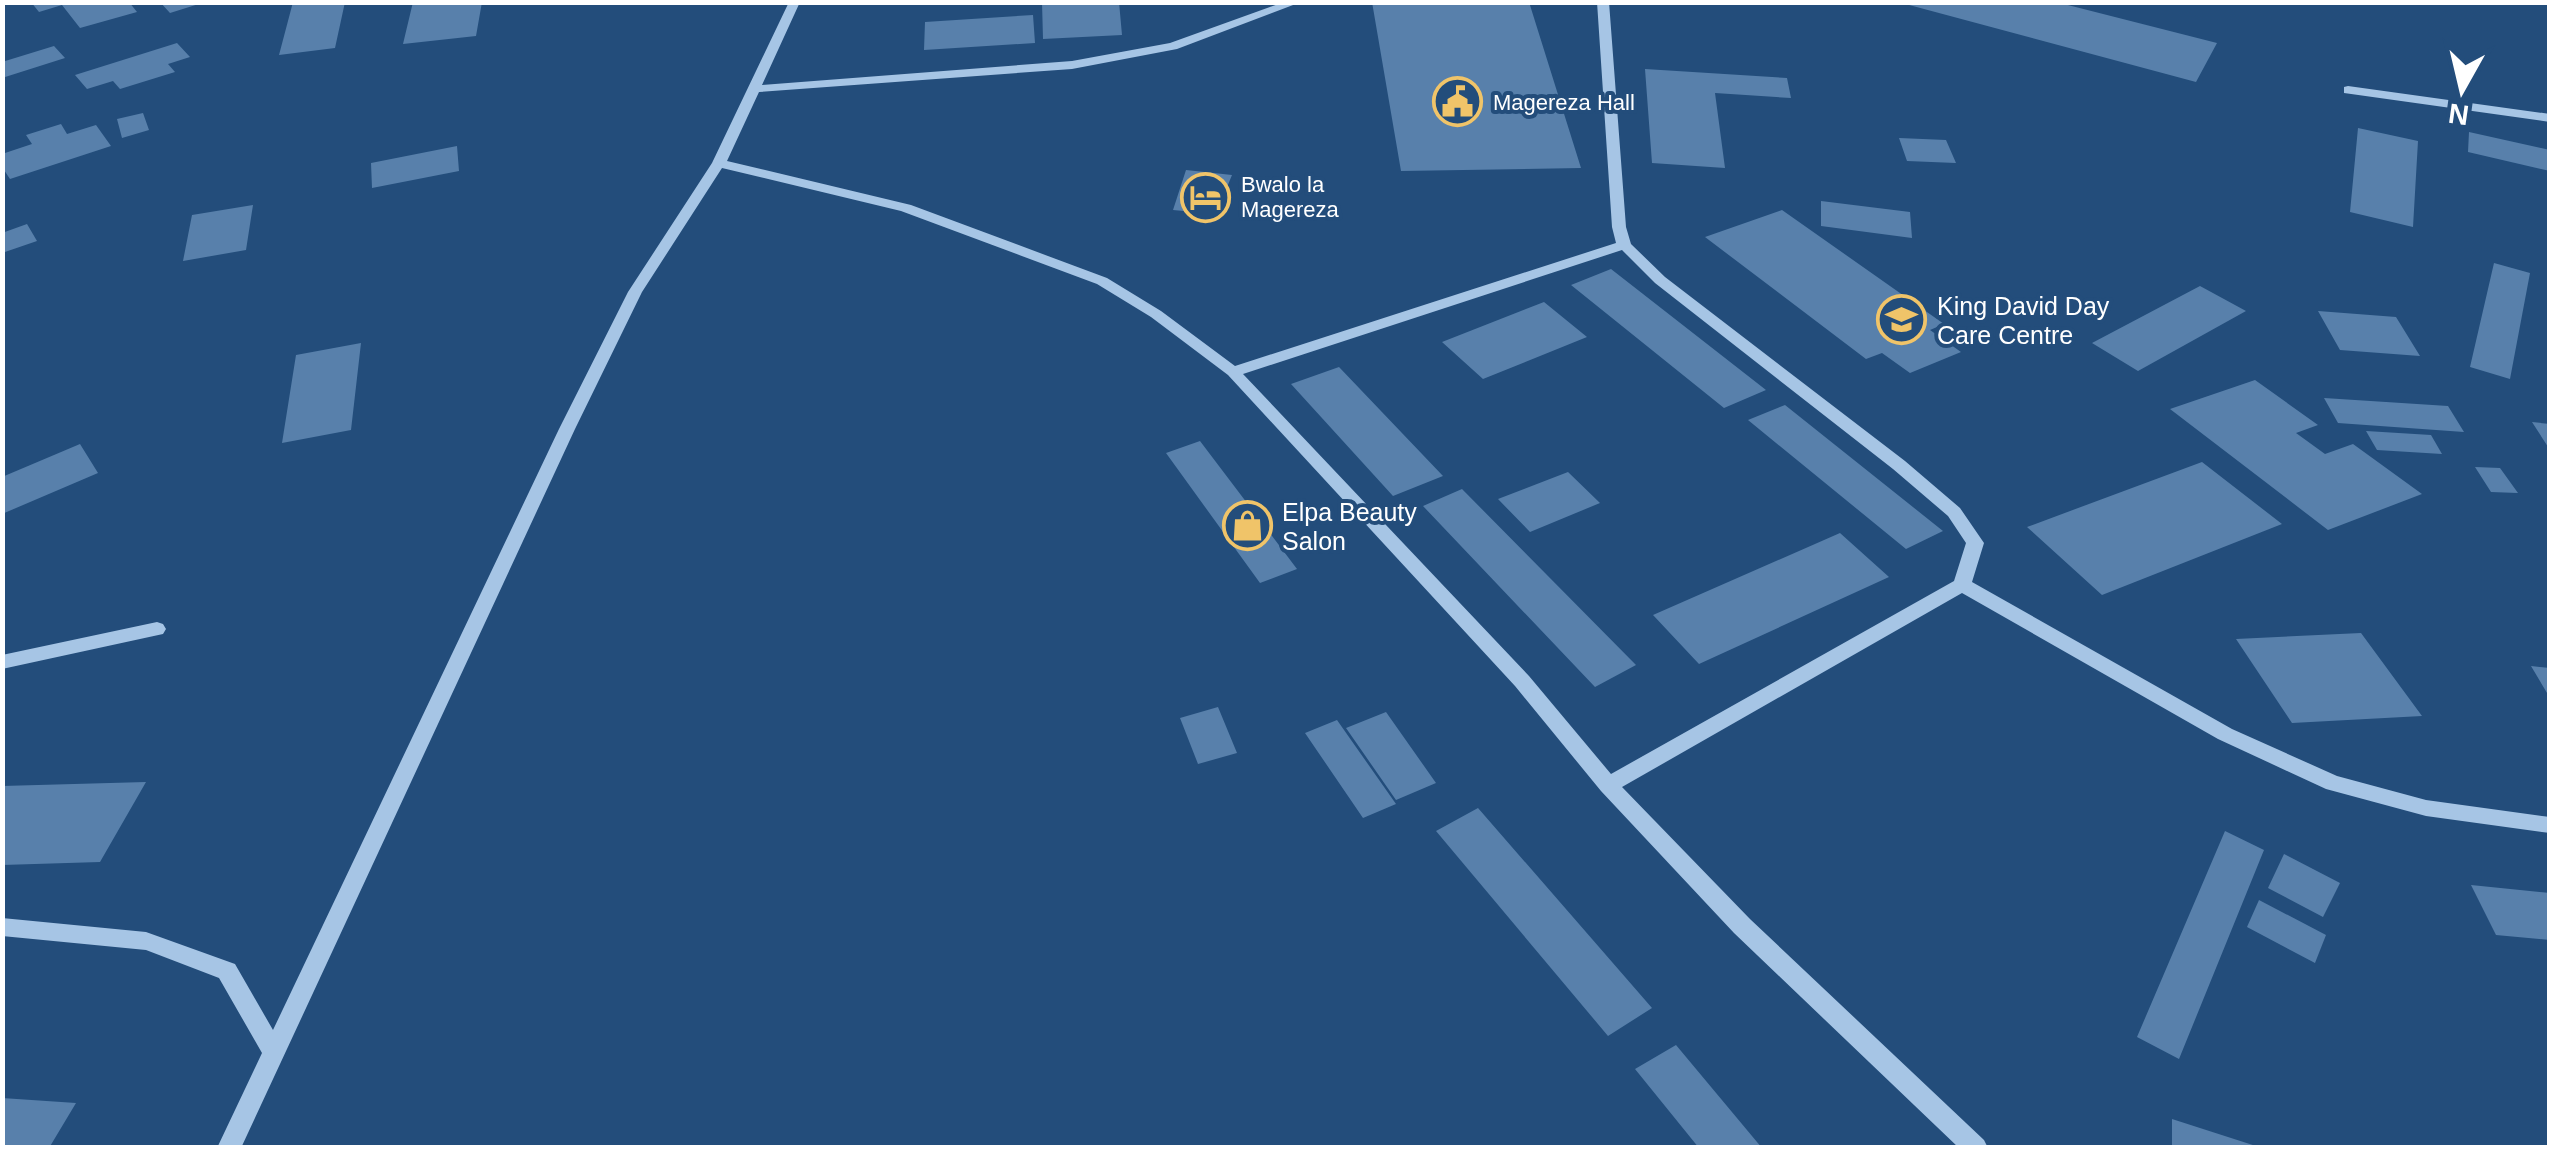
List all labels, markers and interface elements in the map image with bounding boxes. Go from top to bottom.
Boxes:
north arrow [2412,40,2512,140]
public building icon: Magereza Hall [1432,76,1484,128]
place label: Magereza Hall [1493,90,1635,115]
text: N [2446,98,2471,131]
hotel icon: Bwalo la Magereza [1180,171,1232,223]
place label: Bwalo la Magereza [1241,172,1340,222]
place label: King David Day Care Centre [1937,292,2110,349]
school or university icon: King David Day Care Centre [1876,294,1928,346]
place label: Elpa Beauty Salon [1282,498,1417,555]
shop icon: Elpa Beauty Salon [1221,500,1273,552]

